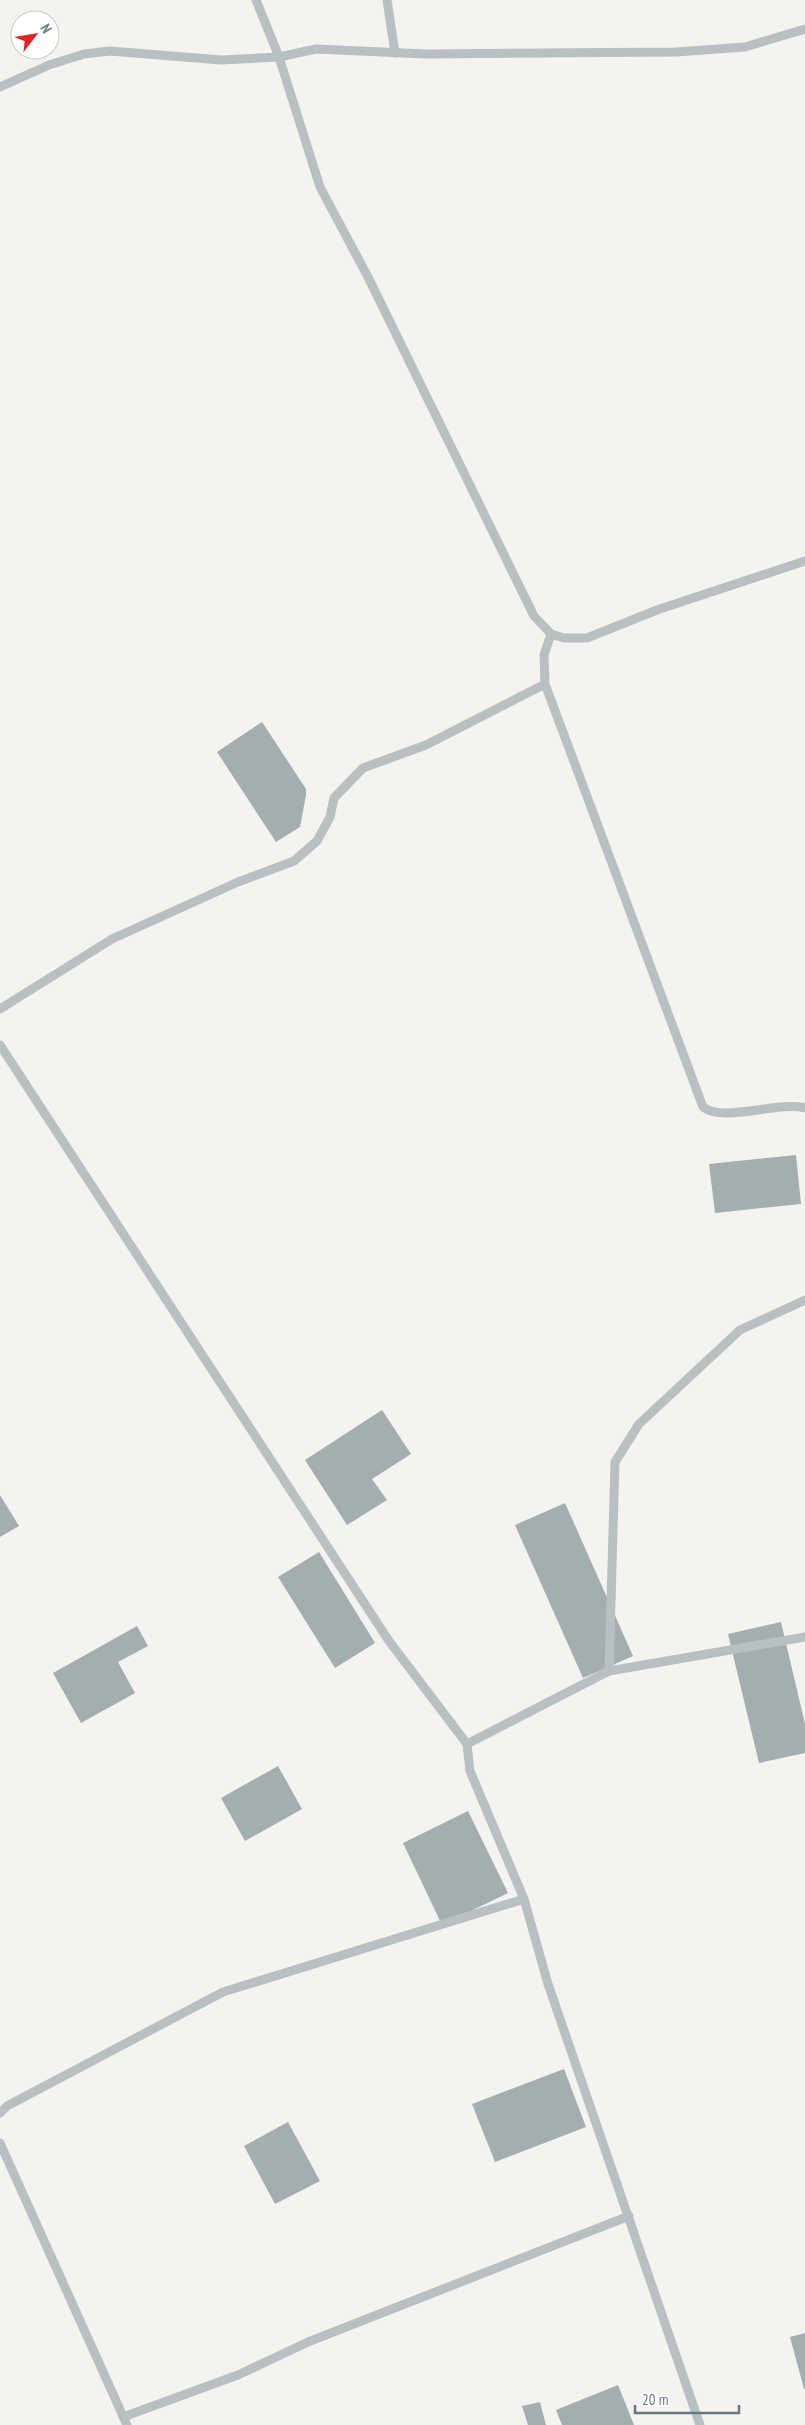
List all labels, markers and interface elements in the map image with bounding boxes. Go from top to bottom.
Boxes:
north arrow [10,10,60,60]
text: N [36,20,56,36]
scale bar [635,2382,739,2414]
text: 20 m [642,2390,668,2409]

